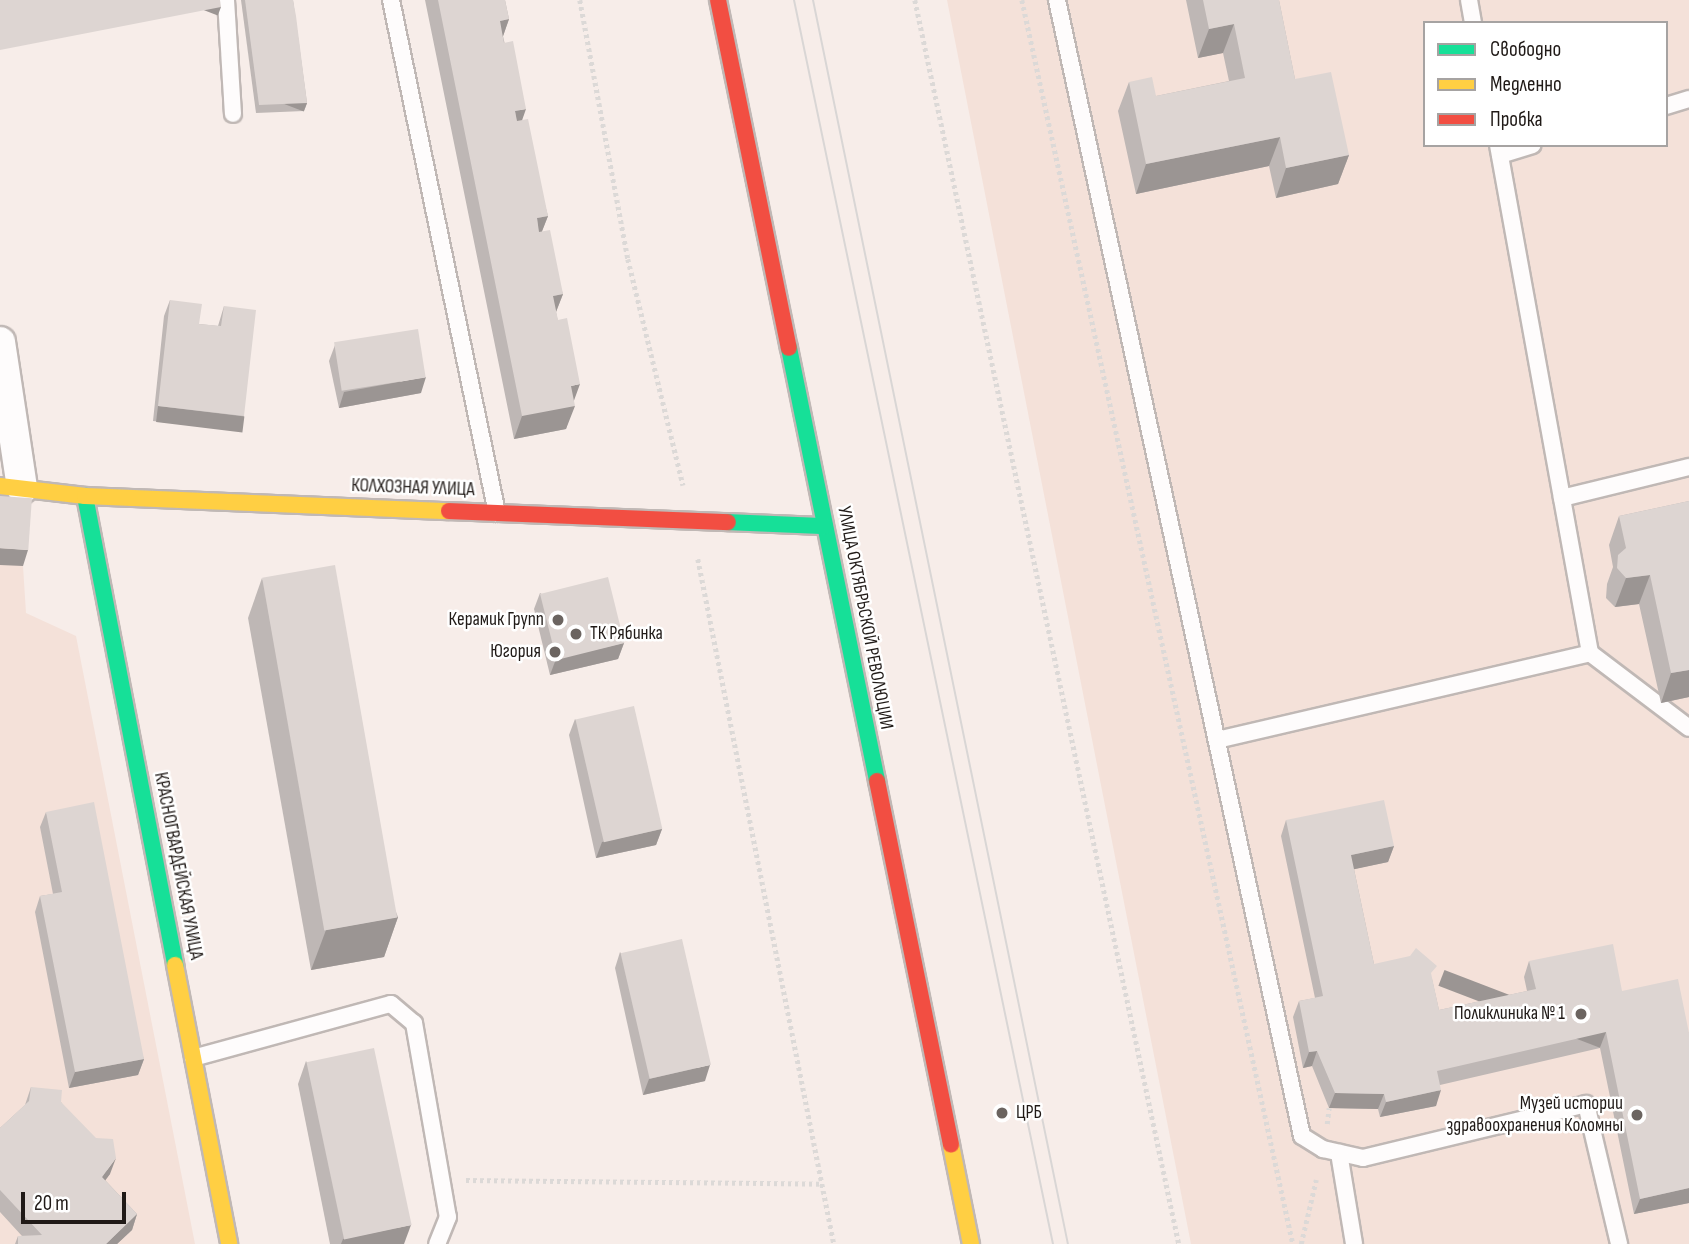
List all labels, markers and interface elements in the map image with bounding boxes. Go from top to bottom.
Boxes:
legend [1423,21,1668,147]
text: Свободно [1490,37,1561,62]
text: Медленно [1490,72,1562,97]
text: Пробка [1490,107,1543,132]
street label: КОЛХОЗНАЯ УЛИЦА [351,474,475,502]
street label: УЛИЦА ОКТЯБРЬСКОЙ РЕВОЛЮЦИИ [832,504,898,732]
place label: Керамик Групп [449,609,544,631]
marker: Керамик Групп [550,612,566,628]
place label: ТК Рябинка [590,623,663,645]
marker: ТК Рябинка [568,626,584,642]
place label: Югория [490,641,541,663]
marker: Югория [547,644,563,660]
street label: КРАСНОГВАРДЕЙСКАЯ УЛИЦА [149,770,207,962]
place label: Поликлиника № 1 [1454,1003,1565,1025]
marker: Поликлиника № 1 [1571,1004,1591,1024]
place label: Музей истории здравоохранения Коломны [1446,1093,1623,1137]
place label: ЦРБ [1016,1102,1042,1124]
marker: ЦРБ [994,1105,1010,1121]
marker: Музей истории здравоохранения Коломны [1629,1107,1645,1123]
scale bar [24,1178,130,1222]
text: 20 m [34,1191,69,1216]

